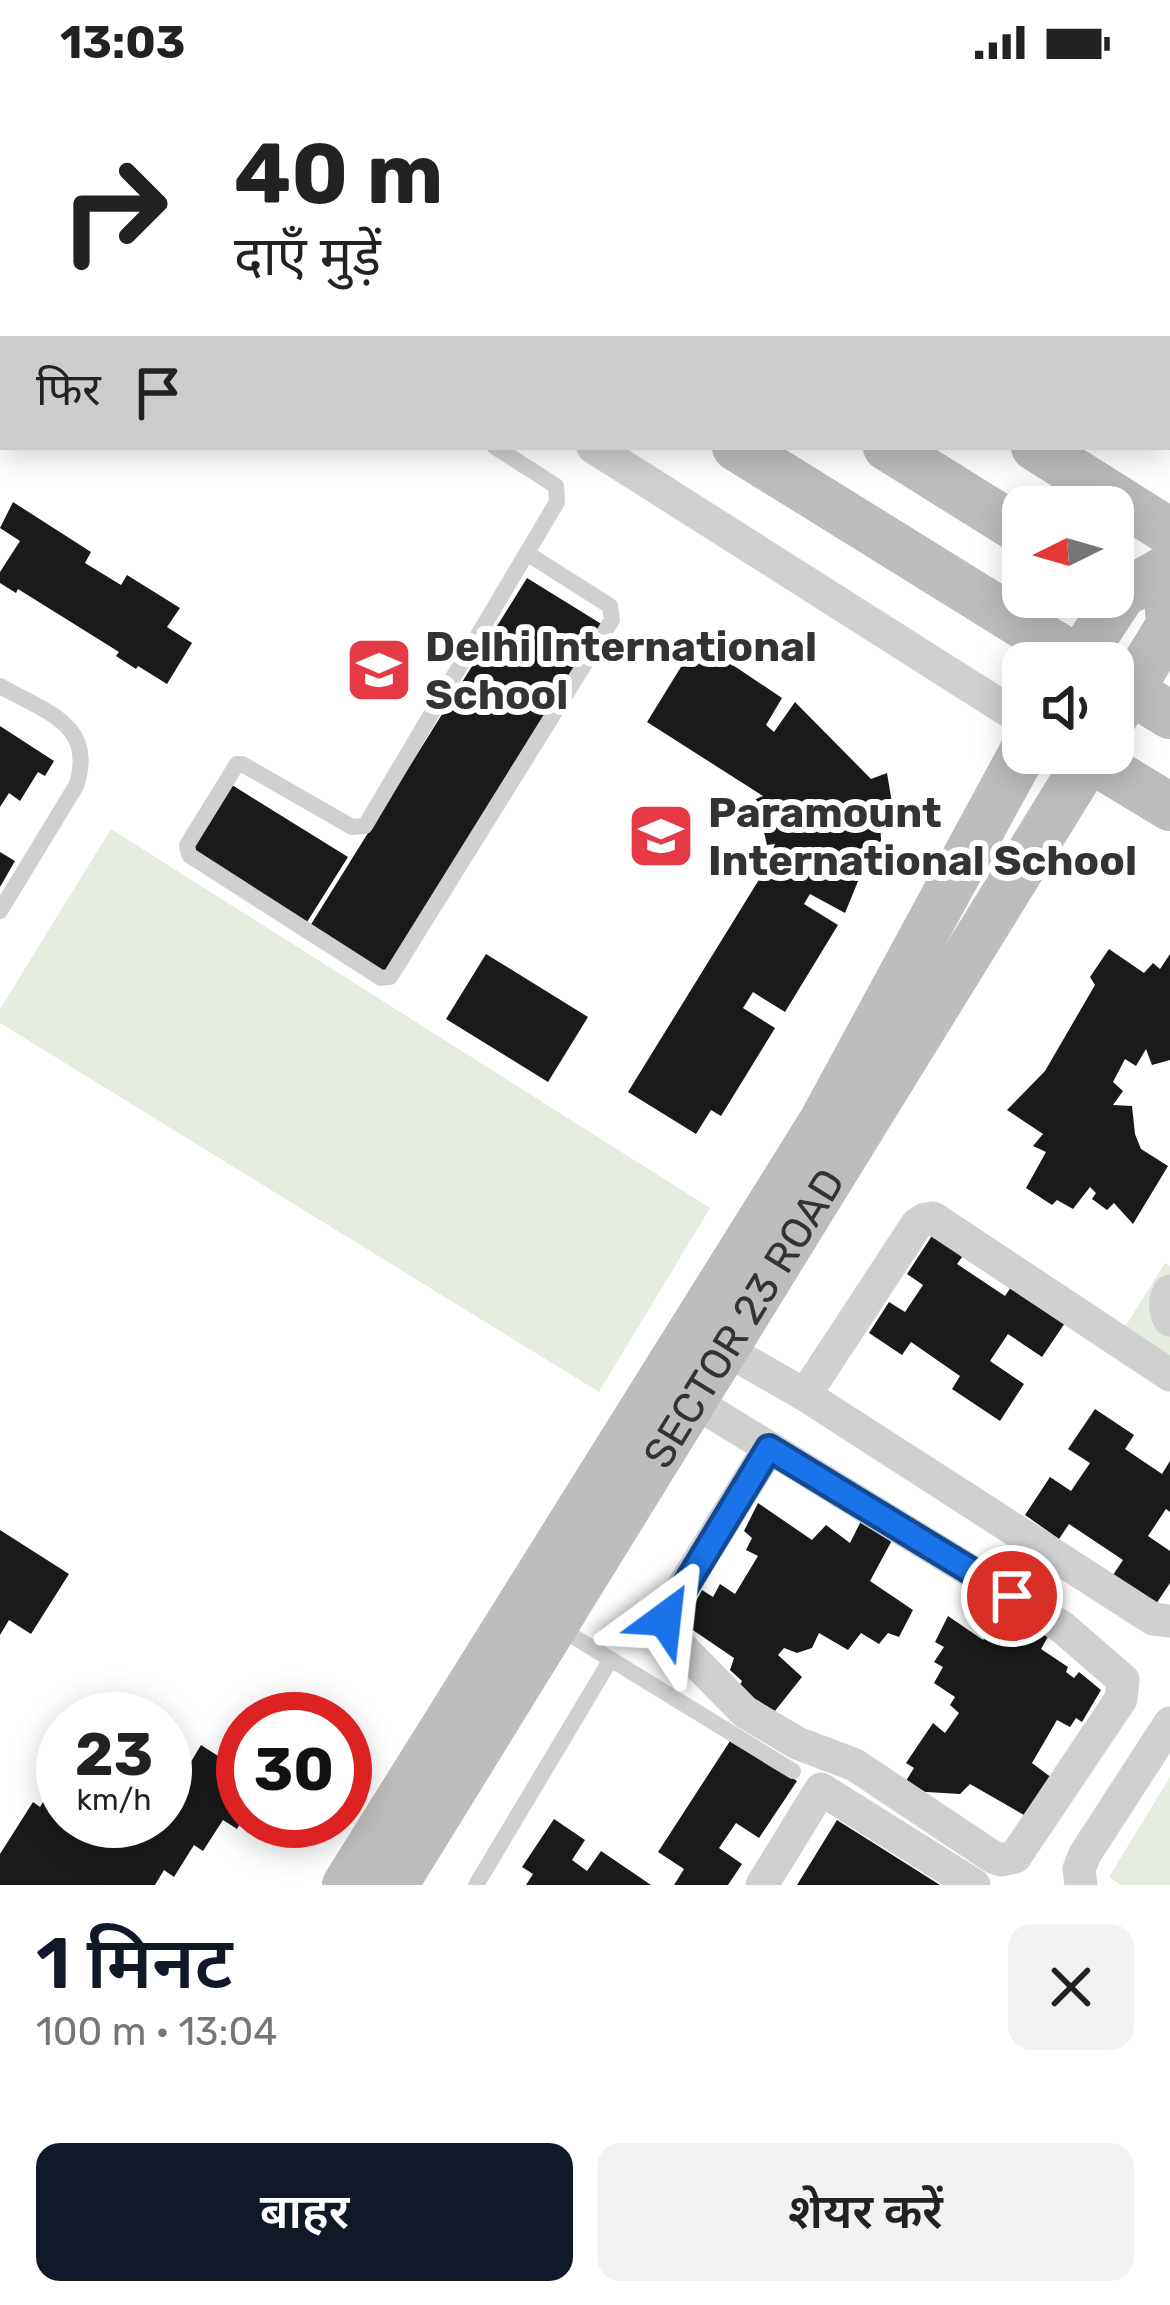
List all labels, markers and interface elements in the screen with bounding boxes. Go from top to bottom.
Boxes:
text: 13:03 [60,16,185,69]
text: 40 m [234,124,443,224]
icon: right [36,132,192,288]
text: दाएँ मुड़ें [234,225,381,289]
icon: arrive [125,360,191,426]
text: फिर [36,363,101,416]
north arrow [1002,486,1134,618]
map controls [1002,486,1134,774]
place label: Delhi International School [425,622,817,720]
school or university icon: Delhi International School [344,635,414,705]
button: sound [1002,642,1134,774]
place label: Paramount International School [708,788,1137,886]
school or university icon: Paramount International School [626,801,696,871]
street label: SECTOR 23 ROAD [633,1160,855,1477]
pin [961,1545,1063,1647]
position arrow [602,1556,728,1682]
icon: arrive [979,1563,1045,1629]
speed limit sign: 30 [216,1692,372,1848]
text: 23 [75,1719,153,1790]
text: km/h [77,1782,151,1818]
text: 1 मिनट [36,1921,233,2006]
button: close [1008,1924,1134,2050]
text: 100 m · 13:04 [36,2009,278,2055]
button: बाहर [36,2143,573,2281]
button: शेयर करें [597,2143,1134,2281]

